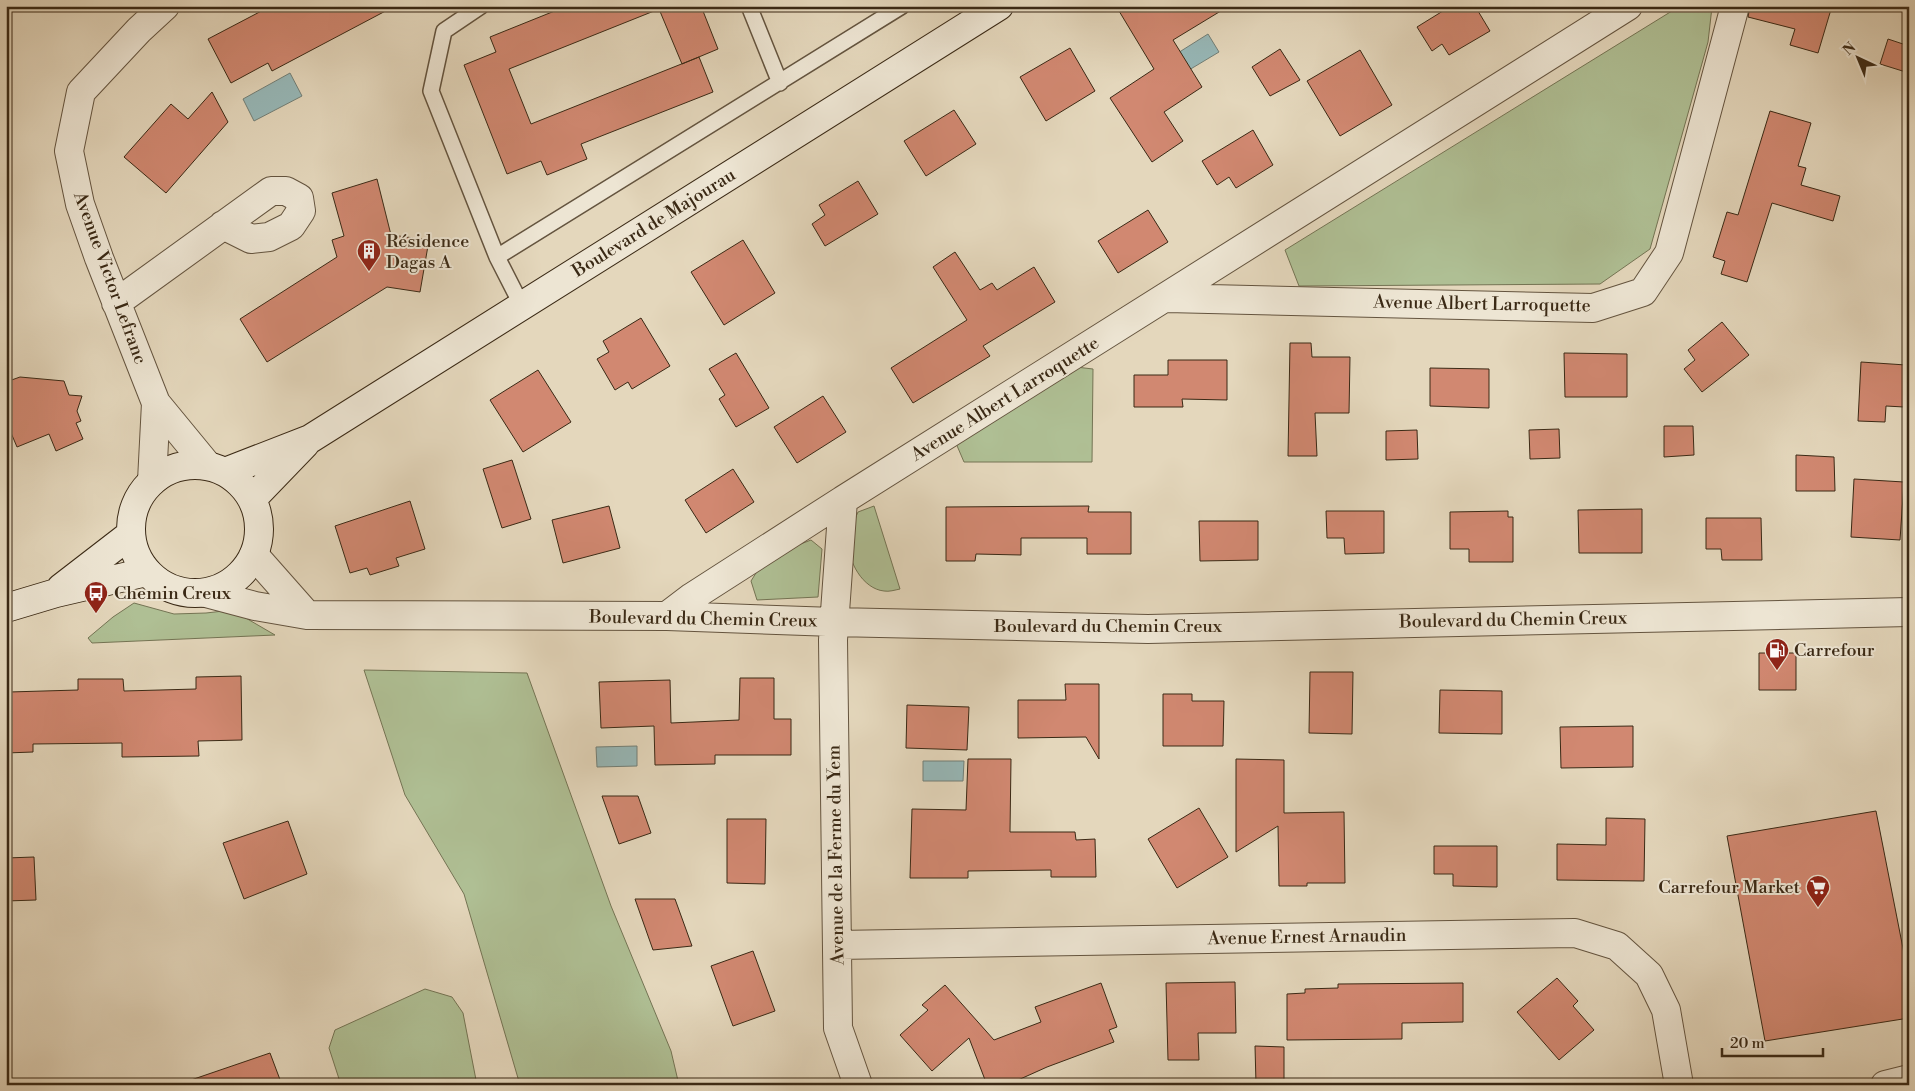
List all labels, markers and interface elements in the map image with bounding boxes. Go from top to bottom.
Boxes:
north arrow [1832,32,1882,82]
text: N [1839,39,1860,60]
street label: Boulevard de Majourau [567,163,741,283]
street label: Avenue Victor Lefranc [68,188,152,367]
place label: Résidence Dagas A [386,230,469,274]
building icon: Résidence Dagas A [356,238,382,272]
street label: Avenue Albert Larroquette [1372,291,1591,317]
street label: Avenue Albert Larroquette [906,332,1103,467]
bus stop icon: Chemin Creux [83,580,109,614]
place label: Chemin Creux [114,582,232,605]
street label: Boulevard du Chemin Creux [588,605,818,633]
street label: Boulevard du Chemin Creux [1398,606,1628,634]
street label: Boulevard du Chemin Creux [993,615,1223,638]
fuel station icon: Carrefour [1764,637,1790,671]
place label: Carrefour [1794,639,1875,662]
street label: Avenue de la Ferme du Yem [823,744,849,966]
supermarket icon: Carrefour Market [1805,874,1831,908]
place label: Carrefour Market [1658,876,1801,899]
street label: Avenue Ernest Arnaudin [1206,924,1407,950]
scale bar [1722,1026,1824,1058]
text: 20 m [1730,1034,1765,1053]

